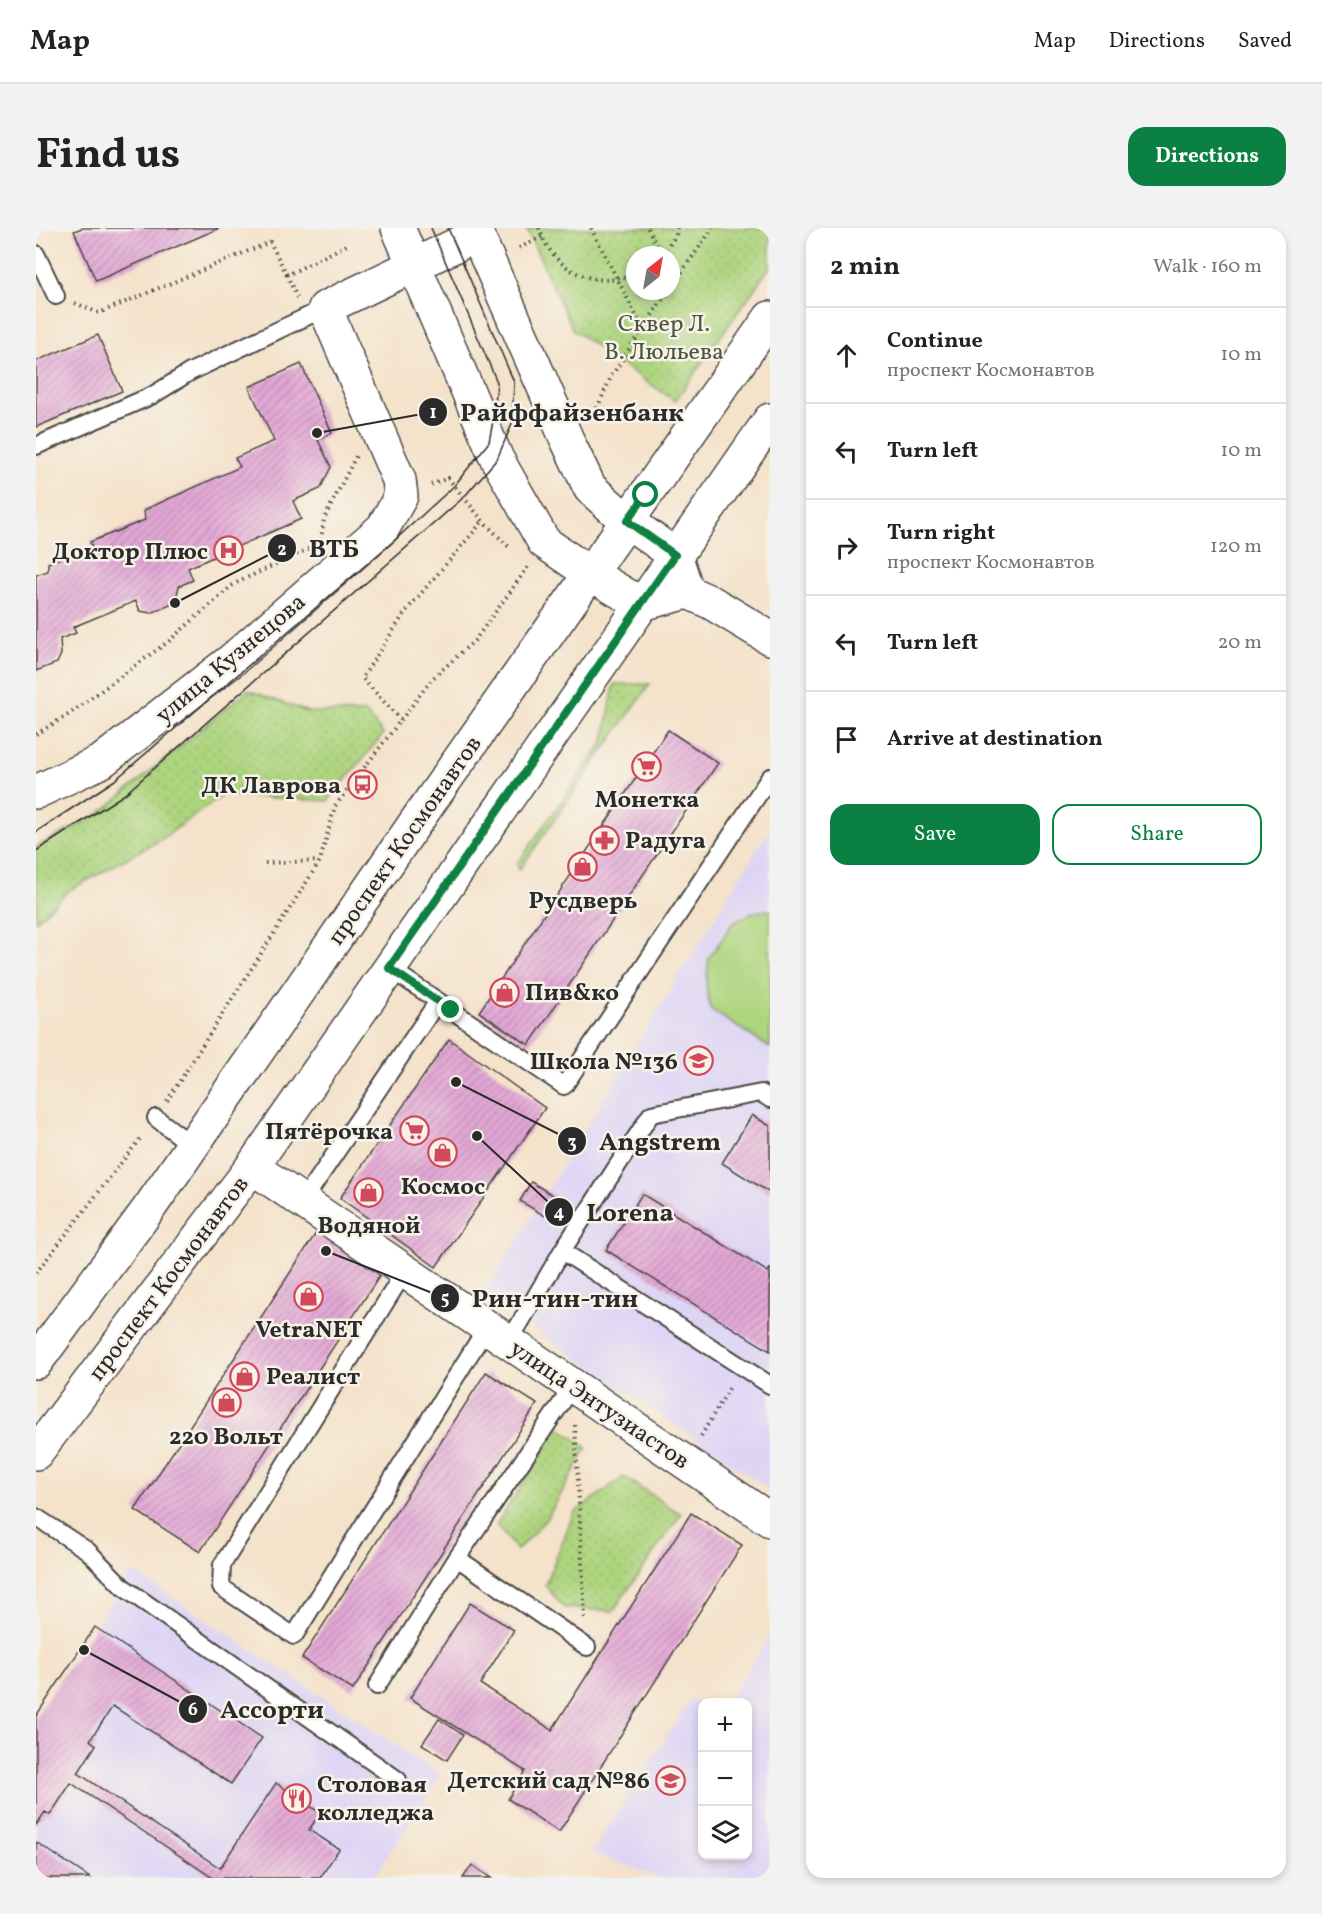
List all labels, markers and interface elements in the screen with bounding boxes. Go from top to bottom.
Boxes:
text: Map [30,22,90,61]
text: Map [1034,27,1076,56]
text: Directions [1109,27,1205,56]
text: Saved [1238,27,1292,56]
text: Find us [36,127,180,186]
button: Directions [1128,127,1286,186]
north arrow [626,246,680,300]
text: 2 min [830,249,900,285]
text: Walk · 160 m [1153,253,1262,281]
park label: Сквер Л. В. Люльева [604,308,724,370]
text: Continue [887,326,983,357]
icon: ahead [830,339,863,372]
text: 10 m [1221,341,1262,369]
text: проспект Космонавтов [887,357,1095,385]
callout: Райффайзенбанк [418,390,696,434]
text: Райффайзенбанк [460,396,684,432]
text: 1 [429,401,437,426]
icon: left [830,435,863,468]
text: Turn left [887,436,978,467]
text: 10 m [1221,437,1262,465]
route start [632,481,658,507]
text: Turn right [887,518,995,549]
callout: ВТБ [267,526,371,570]
icon: right [830,531,863,564]
text: ВТБ [309,532,359,568]
text: 120 m [1210,533,1262,561]
hospital icon: Доктор Плюс [213,535,245,567]
place label: Доктор Плюс [52,536,208,570]
text: 2 [277,538,287,563]
text: проспект Космонавтов [887,549,1095,577]
street label: улица Кузнецова [149,586,314,733]
icon: left [830,627,863,660]
text: Turn left [887,628,978,659]
text: 20 m [1218,629,1262,657]
icon: arrive [830,723,863,756]
text: Arrive at destination [887,724,1103,755]
street label: проспект Космонавтов [320,729,491,953]
supermarket icon: Монетка [631,750,663,782]
bus stop icon: ДК Лаврова [346,769,378,801]
place label: ДК Лаврова [201,770,341,804]
place label: Монетка [595,784,699,818]
button: Save [830,804,1040,865]
button: Share [1052,804,1262,865]
pharmacy icon: Радуга [588,824,620,856]
place label: Радуга [625,825,706,859]
shop icon: Русдверь [567,851,599,883]
place label: Русдверь [528,885,638,919]
shop icon: Пив&ко [488,976,520,1008]
place label: Пив&ко [525,977,619,1011]
route end [437,996,463,1022]
school or university icon: Школа №136 [683,1045,715,1077]
place label: Школа №136 [530,1046,678,1080]
supermarket icon: Пятёрочка [398,1115,430,1147]
place label: Пятёрочка [265,1116,393,1150]
callout: Angstrem [557,1119,733,1163]
text: Angstrem [599,1125,721,1161]
text: 3 [567,1131,577,1156]
shop icon: Космос [427,1137,459,1169]
street label: проспект Космонавтов [81,1170,258,1389]
place label: Космос [401,1171,485,1205]
shop icon: Водяной [353,1176,385,1208]
callout: Lorena [544,1190,685,1234]
text: Lorena [586,1196,674,1232]
text: 4 [554,1201,565,1226]
place label: Водяной [318,1210,420,1244]
callout: Рин-тин-тин [430,1276,650,1320]
shop icon: VetraNET [293,1280,325,1312]
text: Рин-тин-тин [472,1282,638,1318]
text: 5 [441,1287,449,1312]
place label: VetraNET [255,1314,363,1348]
street label: улица Энтузиастов [502,1333,696,1479]
shop icon: Реалист [229,1360,261,1392]
place label: Реалист [266,1361,360,1395]
shop icon: 220 Вольт [210,1387,242,1419]
place label: 220 Вольт [169,1421,283,1455]
callout: Ассорти [178,1687,336,1731]
text: Ассорти [220,1693,324,1729]
text: 6 [188,1698,198,1723]
map controls [698,1698,752,1860]
button: + [698,1698,752,1752]
button: − [698,1752,752,1806]
school or university icon: Детский сад №86 [655,1764,687,1796]
place label: Детский сад №86 [447,1765,650,1799]
place label: Столовая колледжа [317,1769,434,1831]
restaurant icon: Столовая колледжа [280,1782,312,1814]
button: layers [698,1806,752,1860]

